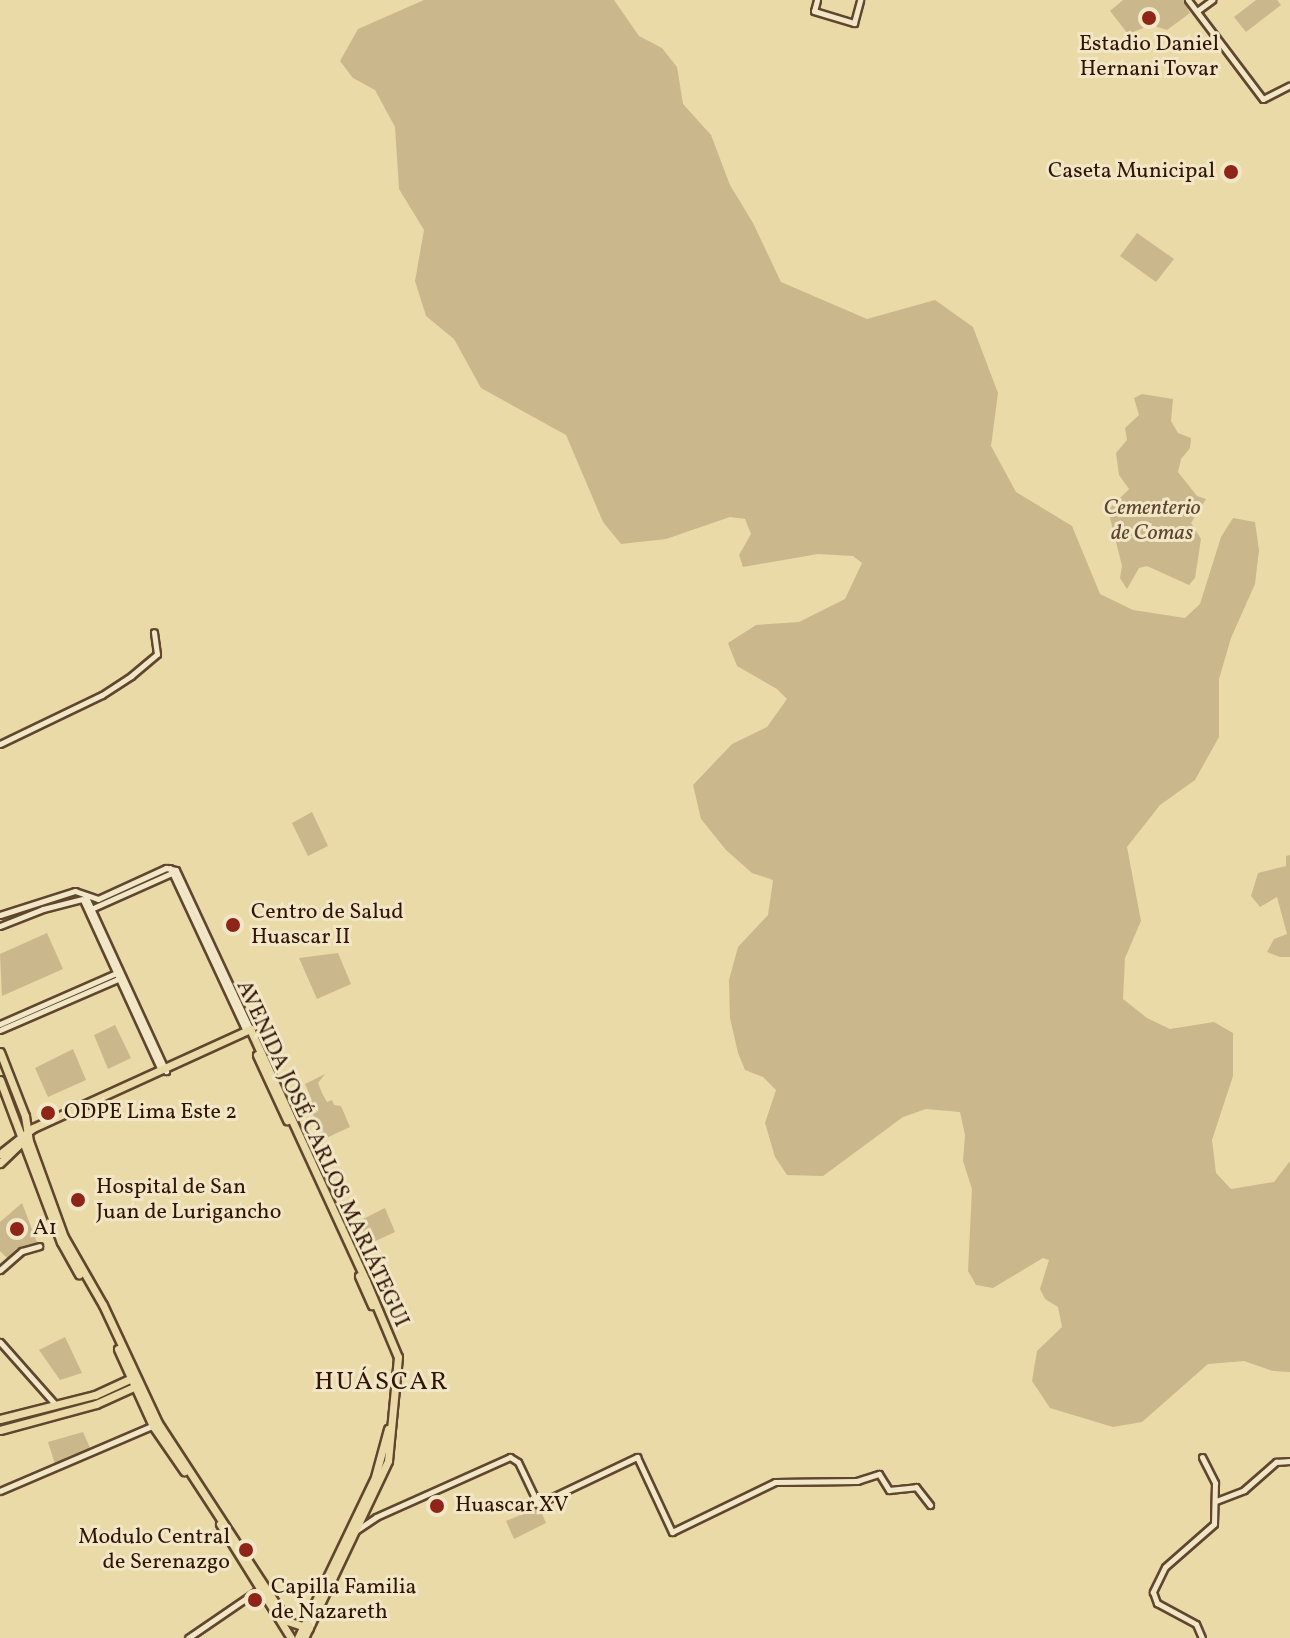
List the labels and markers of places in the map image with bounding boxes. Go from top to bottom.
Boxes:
marker: Estadio Daniel Hernani Tovar [1140,9,1158,27]
place label: Estadio Daniel Hernani Tovar [1079,31,1219,82]
place label: Caseta Municipal [1048,159,1215,185]
marker: Caseta Municipal [1222,163,1240,181]
place label: Centro de Salud Huascar II [251,899,404,950]
marker: Centro de Salud Huascar II [222,914,244,936]
place label: ODPE Lima Este 2 [64,1100,237,1126]
marker: ODPE Lima Este 2 [39,1104,57,1122]
place label: Hospital de San Juan de Lurigancho [96,1174,281,1226]
marker: Hospital de San Juan de Lurigancho [67,1189,89,1211]
place label: A1 [33,1216,57,1242]
marker: A1 [8,1220,26,1238]
place label: Huascar XV [455,1493,569,1519]
marker: Huascar XV [426,1495,448,1517]
place label: Modulo Central de Serenazgo [78,1524,230,1576]
marker: Modulo Central de Serenazgo [237,1541,255,1559]
place label: Capilla Familia de Nazareth [271,1574,417,1626]
marker: Capilla Familia de Nazareth [246,1591,264,1609]

